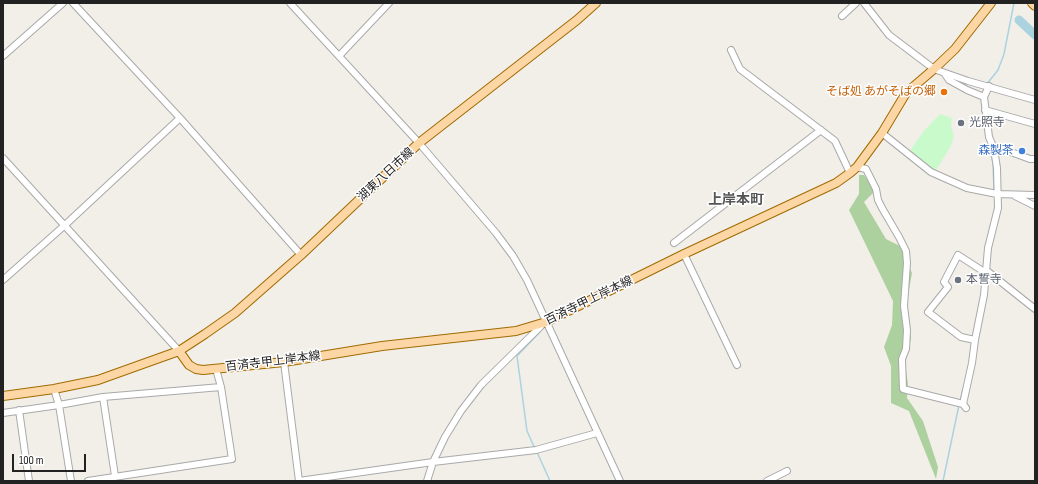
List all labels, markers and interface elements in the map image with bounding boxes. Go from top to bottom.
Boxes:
place label: そば処 あがそばの郷 [826,85,936,99]
marker: そば処 あがそばの郷 [939,87,949,97]
place label: 光照寺 [969,116,1005,130]
marker: 光照寺 [956,118,966,128]
place label: 森製茶 [978,144,1014,158]
street label: 湖東八日市線 [355,145,417,205]
marker: 森製茶 [1017,146,1027,156]
district label: 上岸本町 [708,192,764,208]
street label: 百済寺甲上岸本線 [543,273,635,329]
place label: 本誓寺 [966,273,1002,287]
marker: 本誓寺 [953,275,963,285]
street label: 百済寺甲上岸本線 [224,349,322,375]
scale bar [14,446,88,472]
text: 100 m [19,453,44,468]

